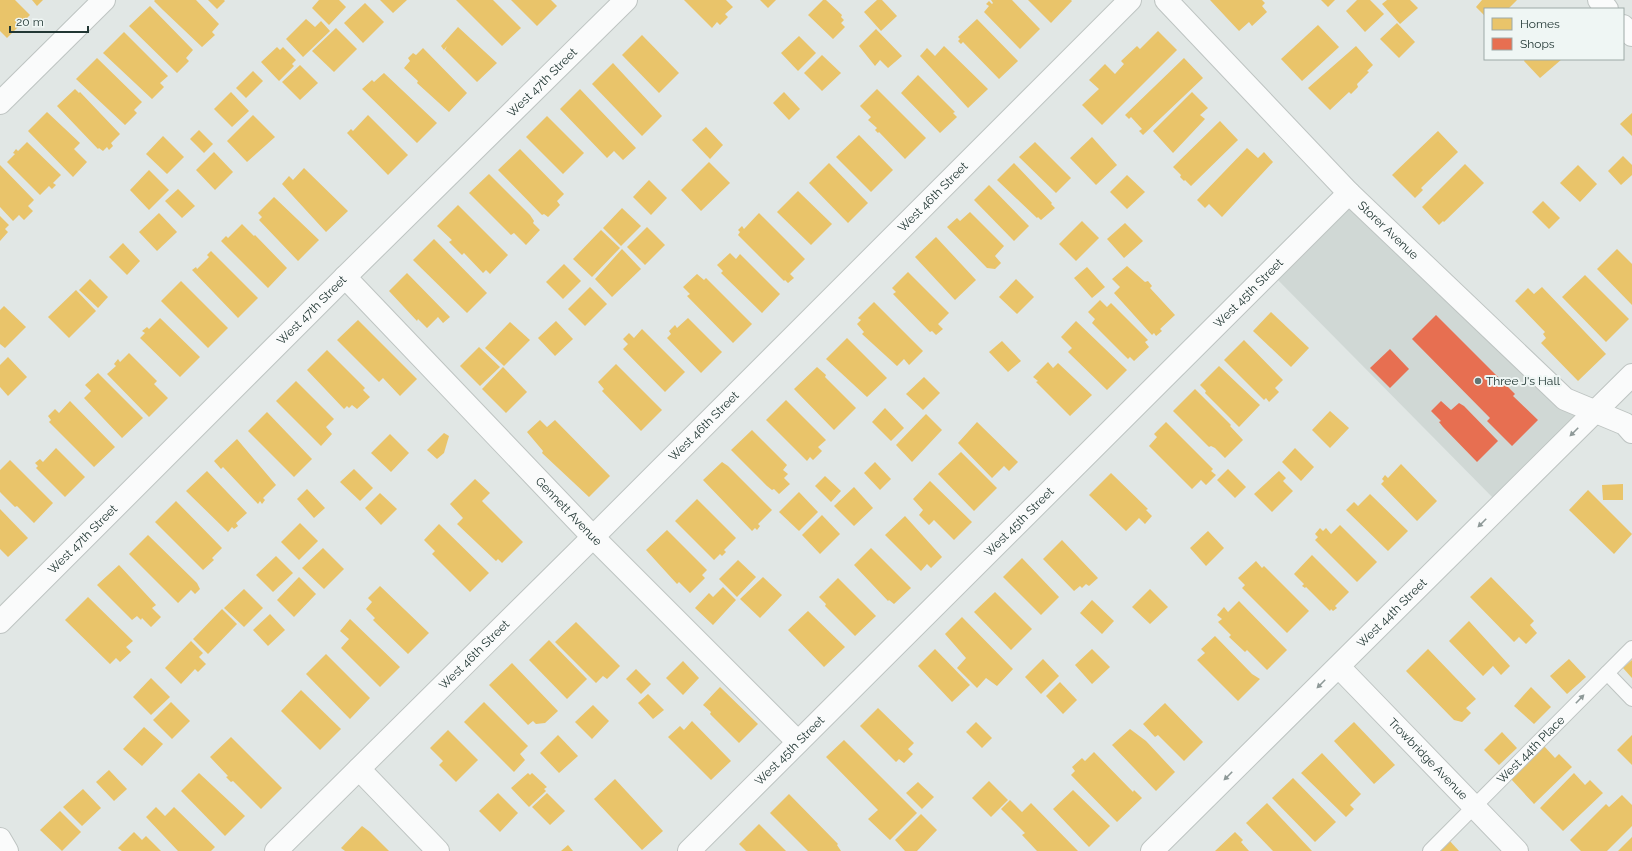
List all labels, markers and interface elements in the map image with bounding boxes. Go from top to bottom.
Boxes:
scale bar [10,8,88,34]
legend [1484,8,1624,60]
text: 20 m [16,15,44,29]
text: Homes [1520,17,1560,31]
text: Shops [1520,37,1555,51]
street label: West 47th Street [505,45,580,120]
street label: West 46th Street [895,159,971,235]
street label: Storer Avenue [1355,198,1421,262]
street label: West 45th Street [1211,256,1286,331]
street label: West 47th Street [274,273,349,348]
place label: Three J's Hall [1486,374,1561,388]
marker: Three J's Hall [1473,376,1483,386]
street label: West 46th Street [666,388,742,464]
one-way arrow [1569,427,1579,436]
street label: Gennett Avenue [533,474,605,549]
street label: West 45th Street [981,484,1057,560]
street label: West 47th Street [45,502,120,577]
one-way arrow [1477,518,1487,528]
street label: West 44th Street [1354,576,1430,650]
street label: West 46th Street [436,617,512,692]
one-way arrow [1316,680,1326,689]
one-way arrow [1575,694,1585,704]
street label: West 45th Street [752,713,827,788]
street label: West 44th Place [1494,713,1567,786]
street label: Trowbridge Avenue [1385,715,1471,803]
one-way arrow [1223,771,1233,781]

